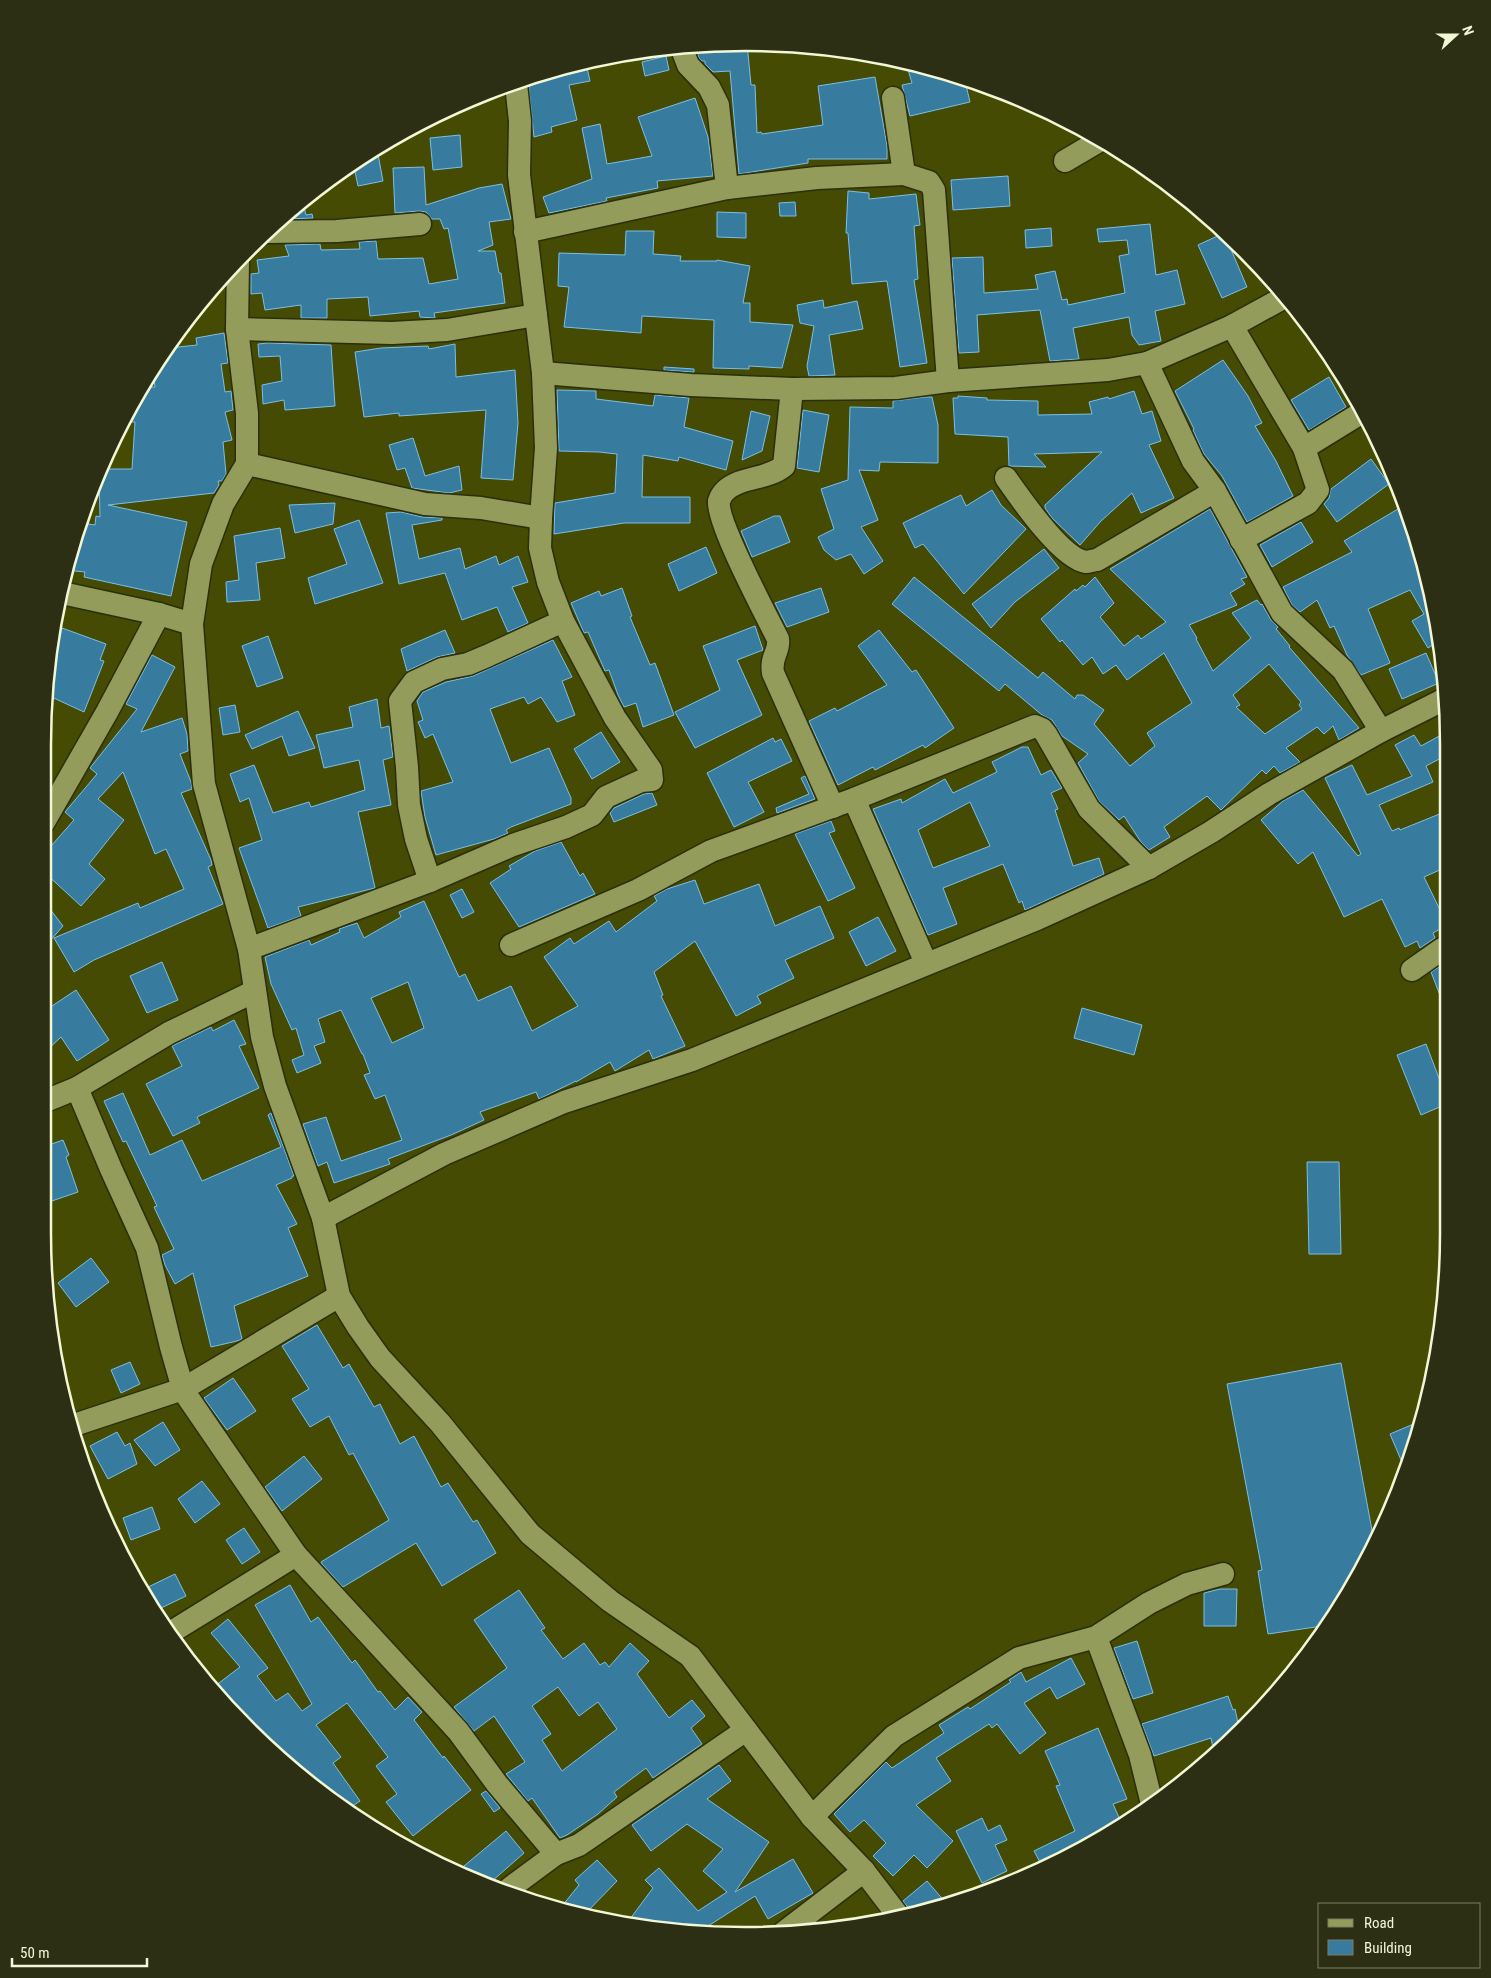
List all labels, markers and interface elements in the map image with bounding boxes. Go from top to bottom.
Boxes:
north arrow [1431,10,1481,60]
text: N [1459,23,1477,37]
legend [1318,1903,1481,1968]
text: Road [1364,1914,1394,1932]
scale bar [12,1936,148,1968]
text: Building [1364,1939,1412,1957]
text: 50 m [20,1944,50,1962]

